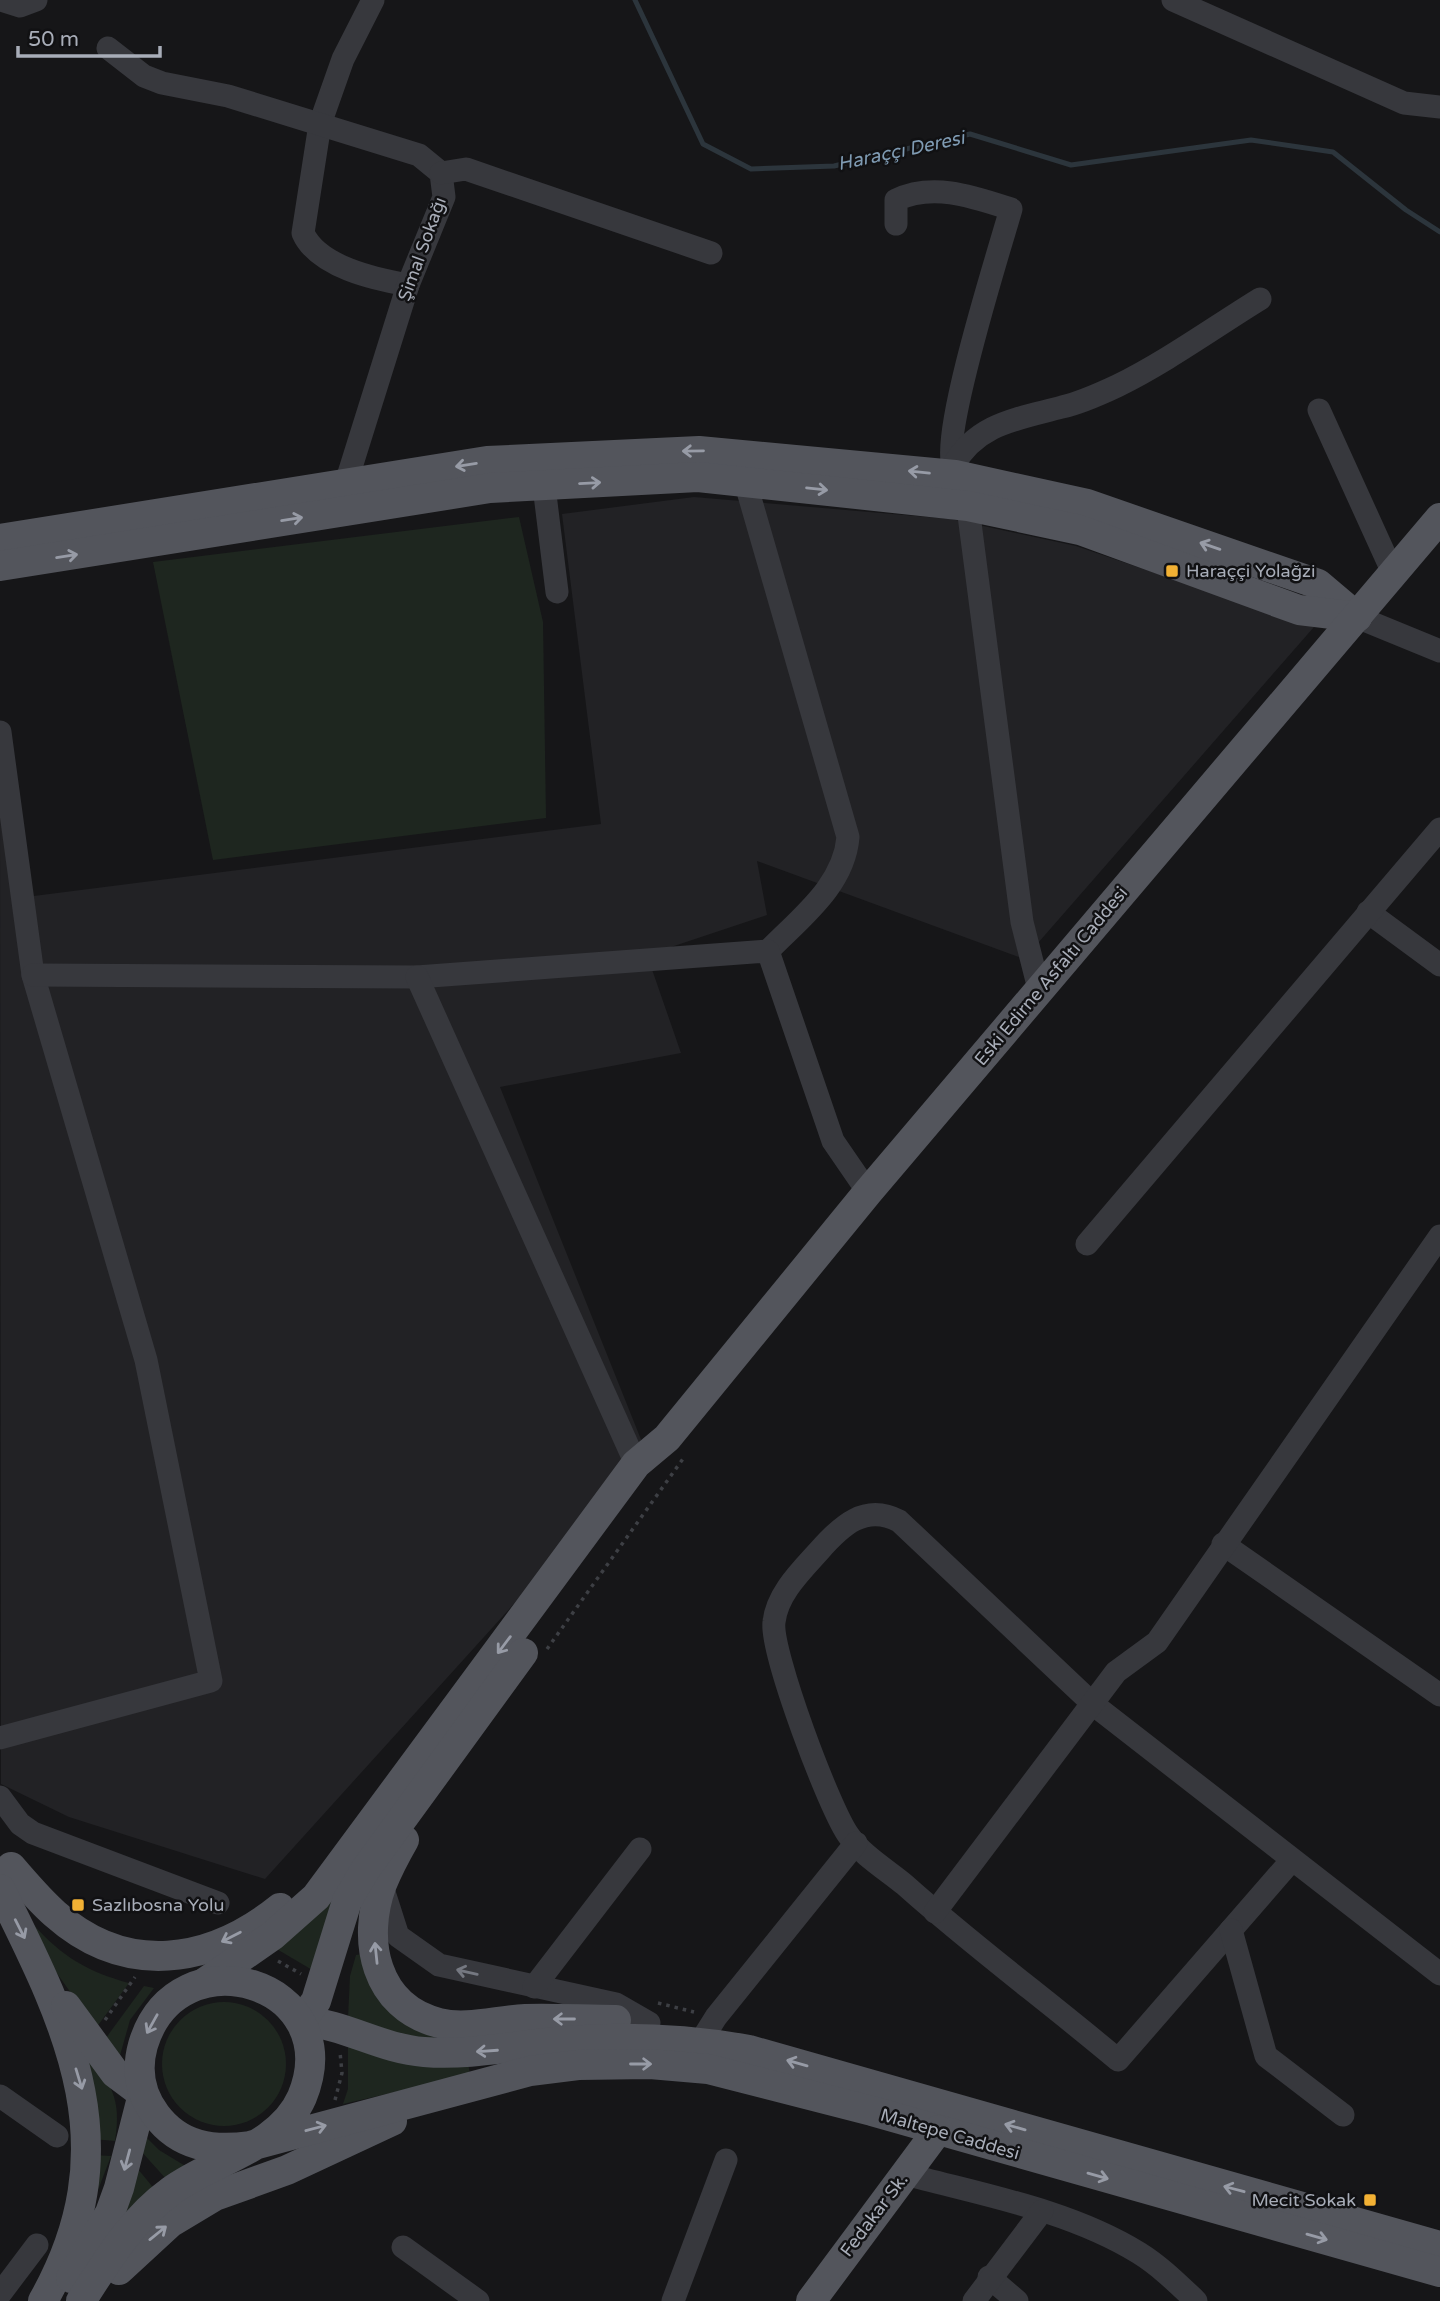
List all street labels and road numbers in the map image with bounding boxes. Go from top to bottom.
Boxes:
street label: Şimal Sokağı [393,194,451,304]
street label: Eski Edirne Asfaltı Caddesi [970,882,1132,1070]
street label: Maltepe Caddesi [878,2104,1022,2164]
street label: Fedakar Sk. [836,2169,912,2261]

